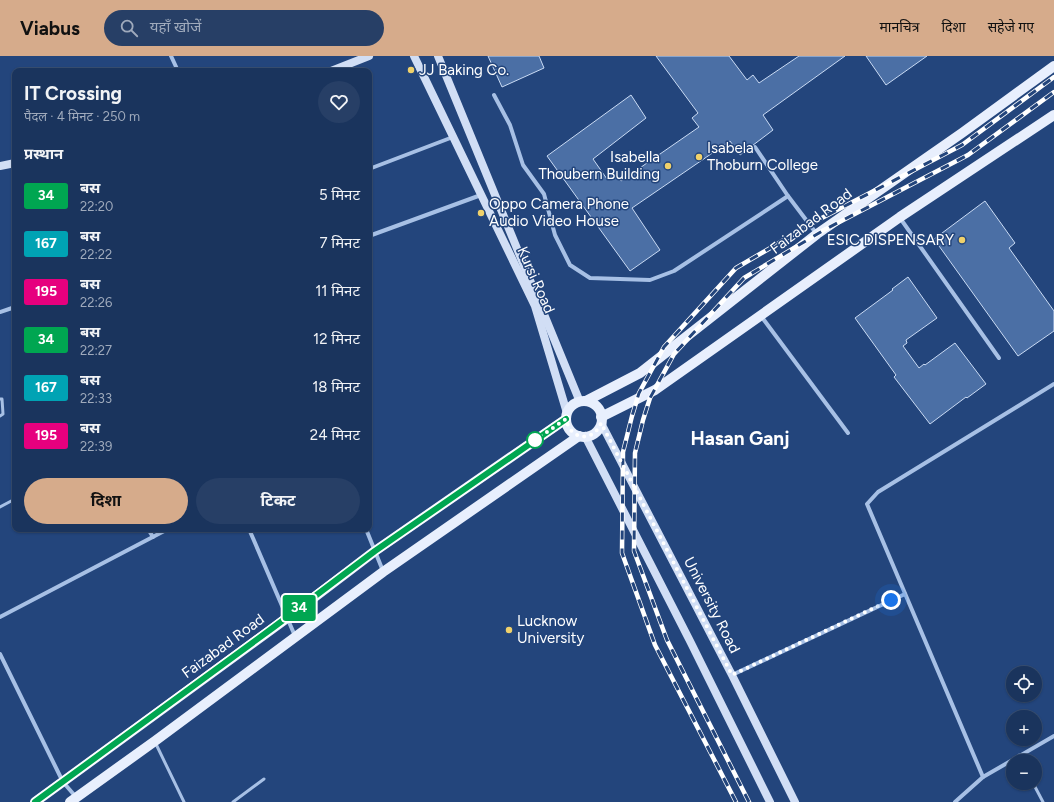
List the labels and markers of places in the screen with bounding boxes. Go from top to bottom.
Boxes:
place label: JJ Baking Co. [419,61,509,79]
marker: JJ Baking Co. [406,65,416,75]
place label: Isabela Thoburn College [707,139,818,174]
place label: Isabella Thoubern Building [538,148,660,183]
marker: Isabela Thoburn College [694,152,704,162]
marker: Isabella Thoubern Building [663,161,673,171]
place label: Oppo Camera Phone Audio Video House [489,195,629,230]
marker: Oppo Camera Phone Audio Video House [476,208,486,218]
place label: ESIC DISPENSARY [827,231,954,249]
marker: ESIC DISPENSARY [957,235,967,245]
unlabelled marker [526,431,544,449]
place label: Lucknow University [517,612,584,647]
marker: Lucknow University [504,625,514,635]

